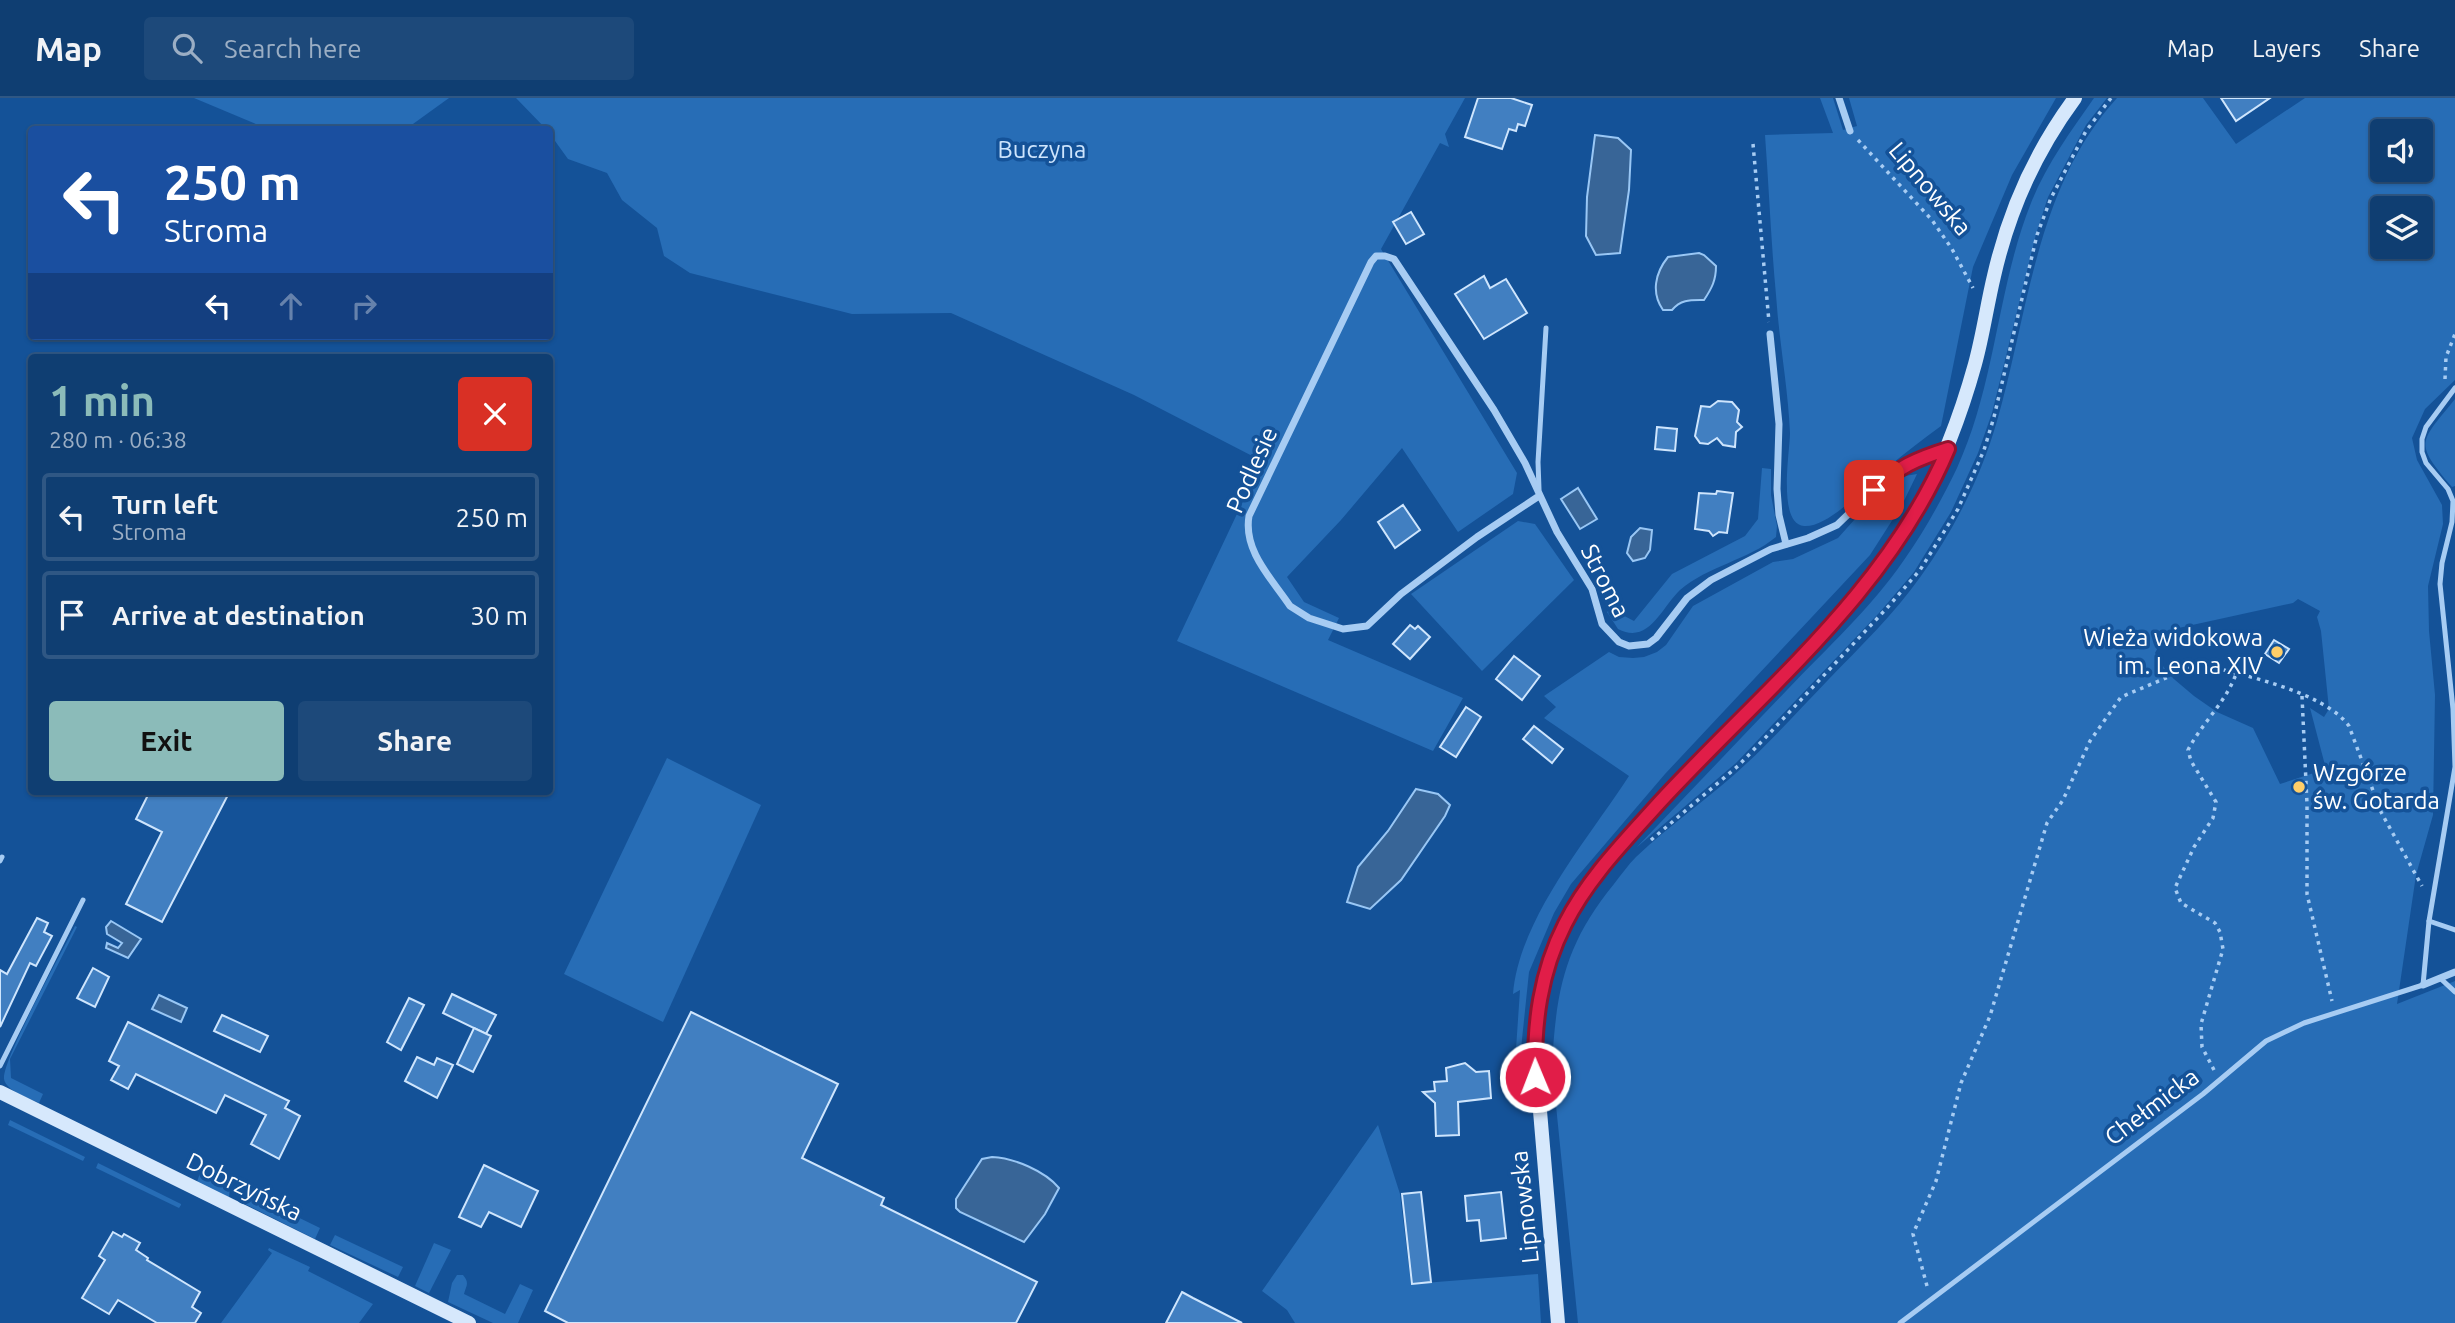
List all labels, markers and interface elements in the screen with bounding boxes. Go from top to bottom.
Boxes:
search box [144,17,634,80]
icon: search [168,29,206,67]
text: Map [35,30,102,67]
text: Search here [224,34,362,63]
text: Map [2167,35,2214,62]
text: Layers [2252,35,2321,62]
text: Share [2359,35,2420,62]
map controls [2370,119,2433,259]
button: sound [2370,119,2433,182]
park label: Buczyna [998,136,1086,163]
street label: Lipnowska [1884,137,1977,241]
icon: left [49,154,140,245]
text: 250 m [164,154,301,209]
button: layers [2370,196,2433,259]
text: Stroma [164,212,268,248]
icon: left [199,287,237,325]
icon: ahead [272,287,310,325]
icon: right [345,287,383,325]
text: 1 min [49,377,155,424]
button: close [458,377,532,451]
street label: Podlesie [1221,423,1282,517]
text: 280 m · 06:38 [49,427,187,452]
pin [1844,460,1904,520]
icon: arrive [1855,471,1893,509]
text: Turn left [112,490,218,519]
icon: left [53,498,91,536]
text: 250 m [456,503,528,532]
text: Stroma [112,519,187,544]
street label: Stroma [1576,540,1635,622]
icon: arrive [53,596,91,634]
text: Arrive at destination [112,601,365,630]
text: 30 m [470,601,528,630]
place label: Wieża widokowa im. Leona XIV [2083,624,2263,679]
marker: Wieża widokowa im. Leona XIV [2269,644,2285,660]
button: Exit [49,701,284,781]
button: Share [298,701,532,781]
place label: Wzgórze św. Gotarda [2313,759,2440,814]
marker: Wzgórze św. Gotarda [2291,779,2307,795]
position arrow [1498,1040,1572,1114]
street label: Chełmicka [2100,1063,2204,1151]
street label: Dobrzyńska [182,1147,306,1226]
street label: Lipnowska [1505,1149,1544,1265]

